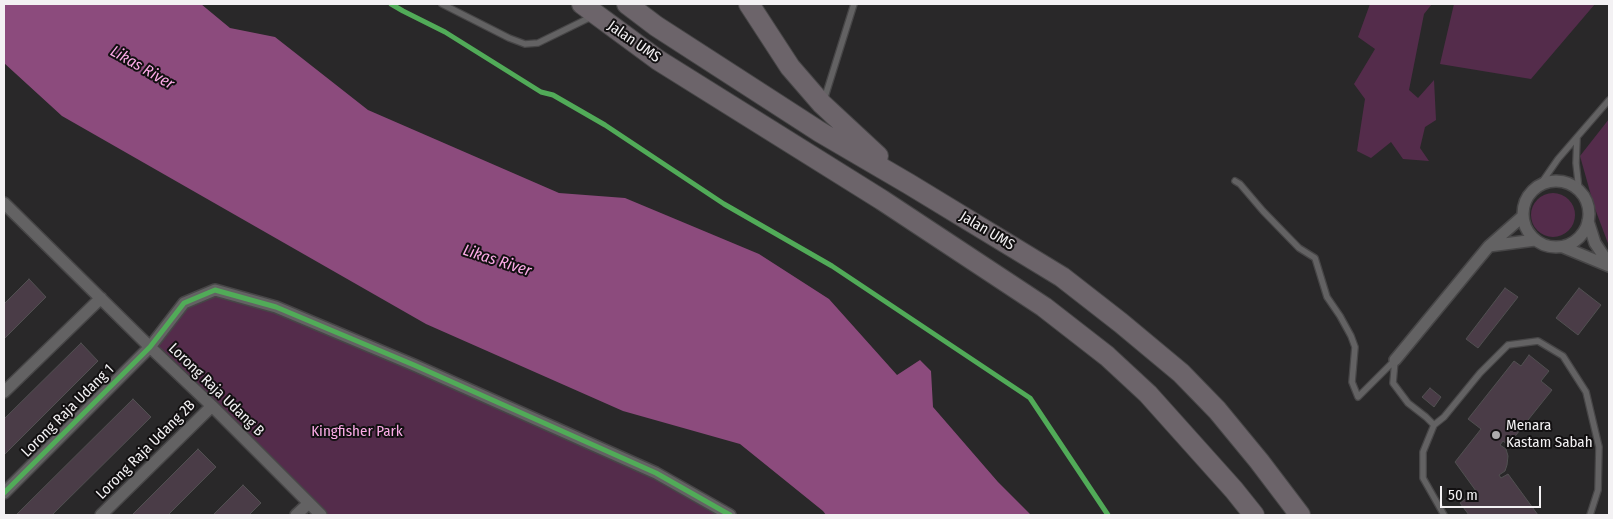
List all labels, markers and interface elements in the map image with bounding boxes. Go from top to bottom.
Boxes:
street label: Jalan UMS [604,17,664,67]
water label: Likas River [107,42,177,94]
street label: Jalan UMS [956,208,1018,254]
water label: Likas River [460,241,534,281]
street label: Lorong Raja Udang B [164,340,268,440]
street label: Lorong Raja Udang 1 [18,361,118,461]
street label: Lorong Raja Udang 2B [93,397,199,503]
place label: Menara Kastam Sabah [1506,417,1593,452]
park label: Kingfisher Park [311,423,403,441]
marker: Menara Kastam Sabah [1490,429,1502,441]
scale bar [1443,476,1544,508]
text: 50 m [1448,486,1478,504]

